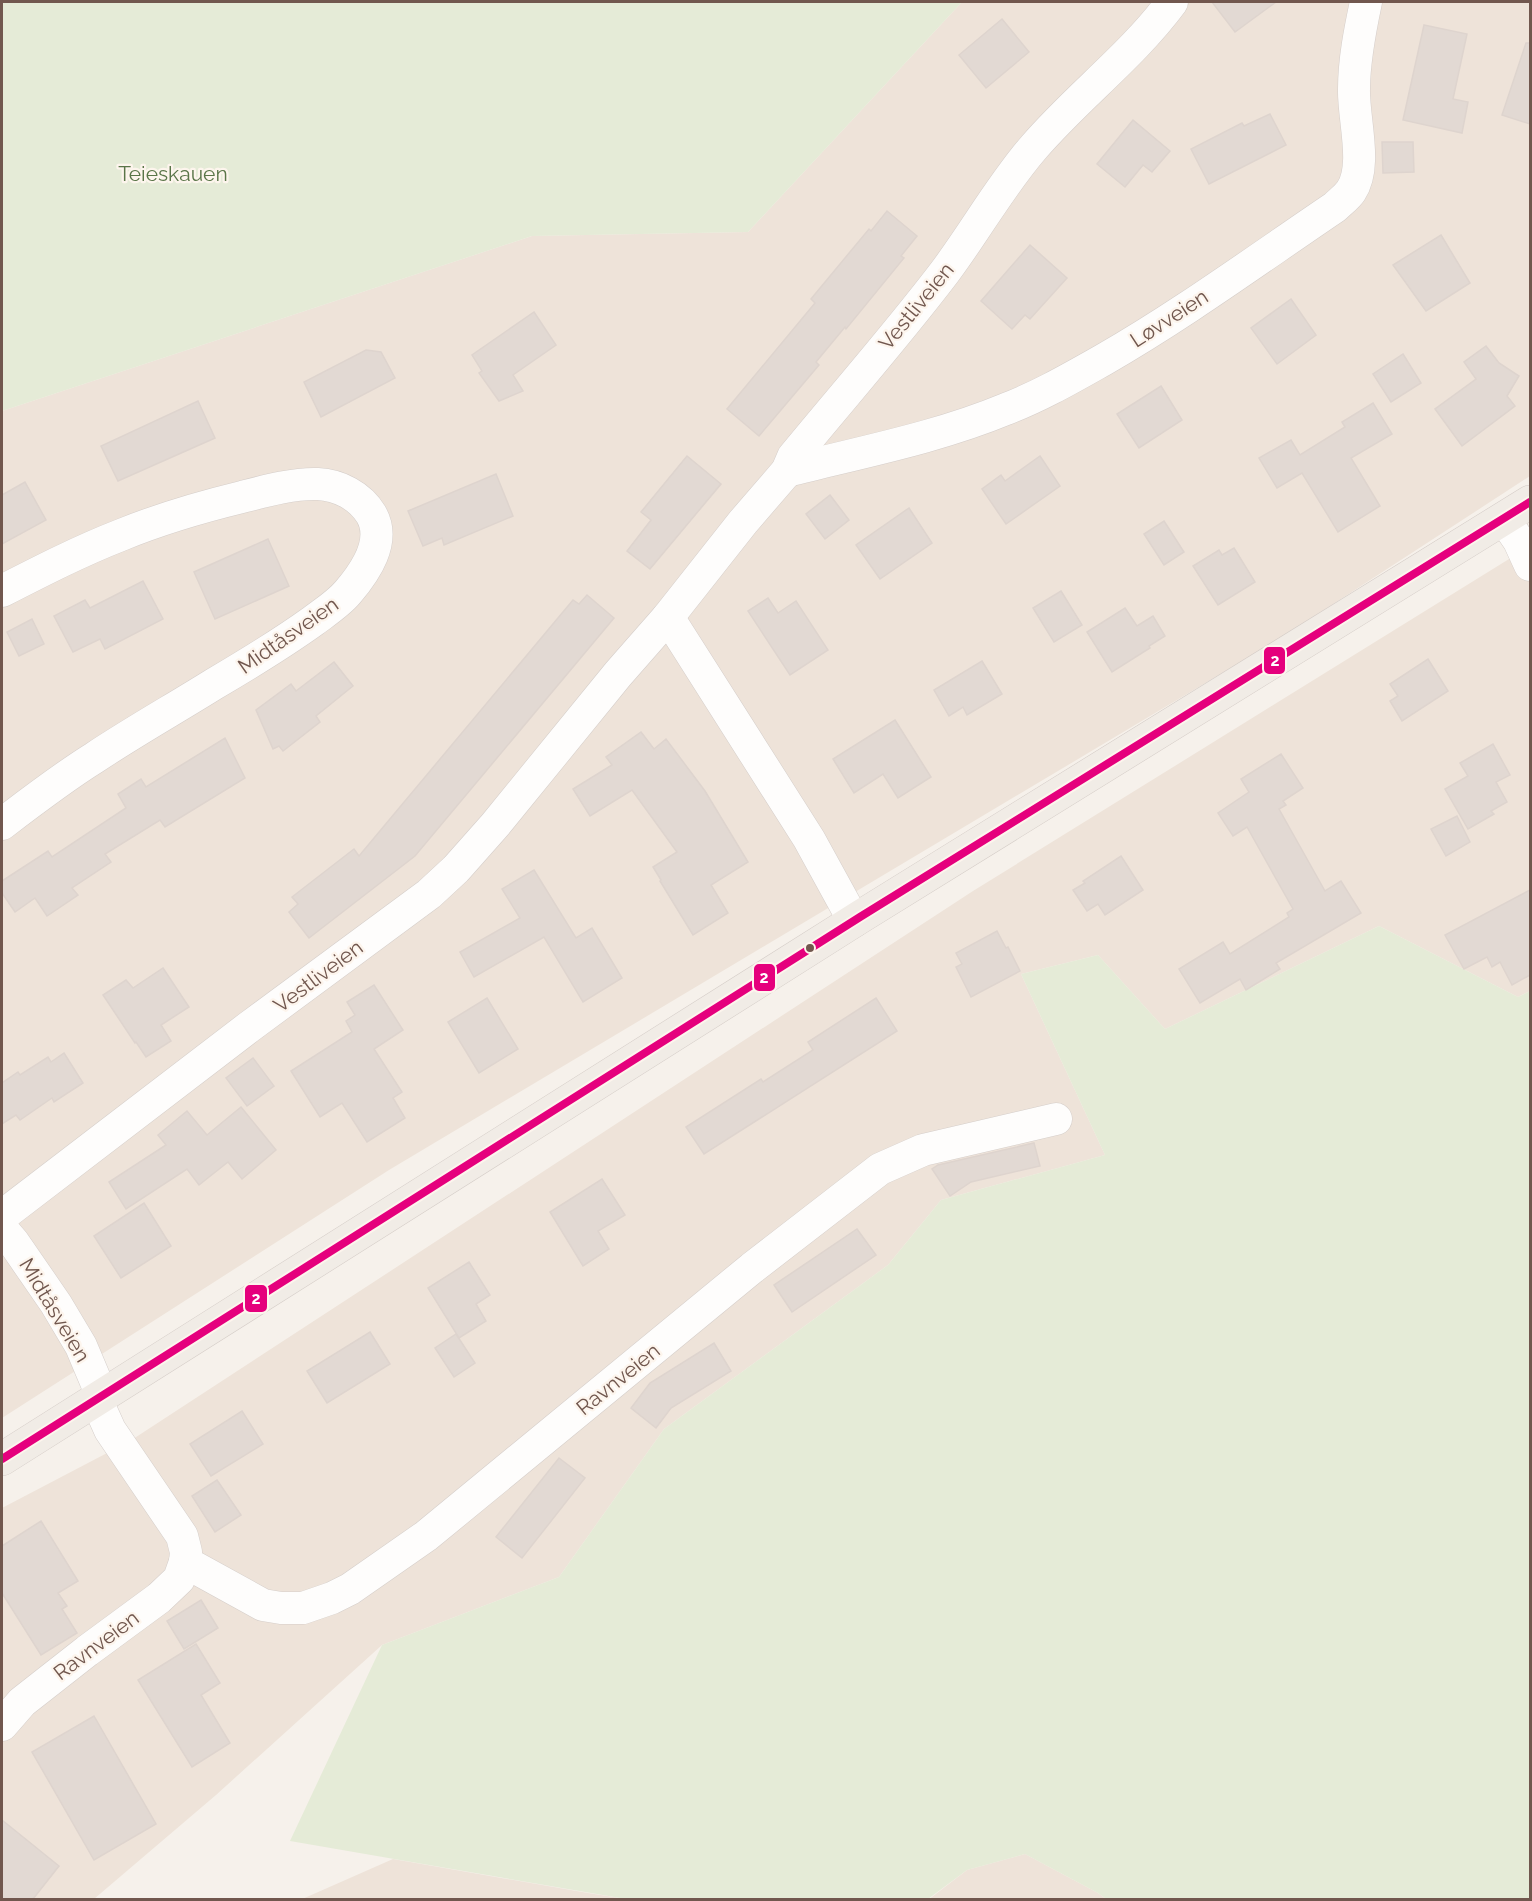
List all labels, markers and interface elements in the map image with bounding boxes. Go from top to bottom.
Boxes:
park label: Teieskauen [118,161,228,186]
street label: Vestliveien [873,257,959,355]
street label: Løvveien [1125,284,1213,352]
street label: Midtåsveien [233,591,343,679]
line badge: 2 [1263,646,1286,675]
text: 2 [1270,651,1280,670]
street label: Vestliveien [269,934,367,1018]
unlabelled marker [804,942,816,954]
line badge: 2 [753,963,776,992]
text: 2 [759,968,769,987]
street label: Midtåsveien [14,1254,96,1366]
line badge: 2 [244,1284,268,1313]
text: 2 [251,1289,261,1308]
street label: Ravnveien [571,1338,665,1420]
street label: Ravnveien [48,1605,144,1685]

